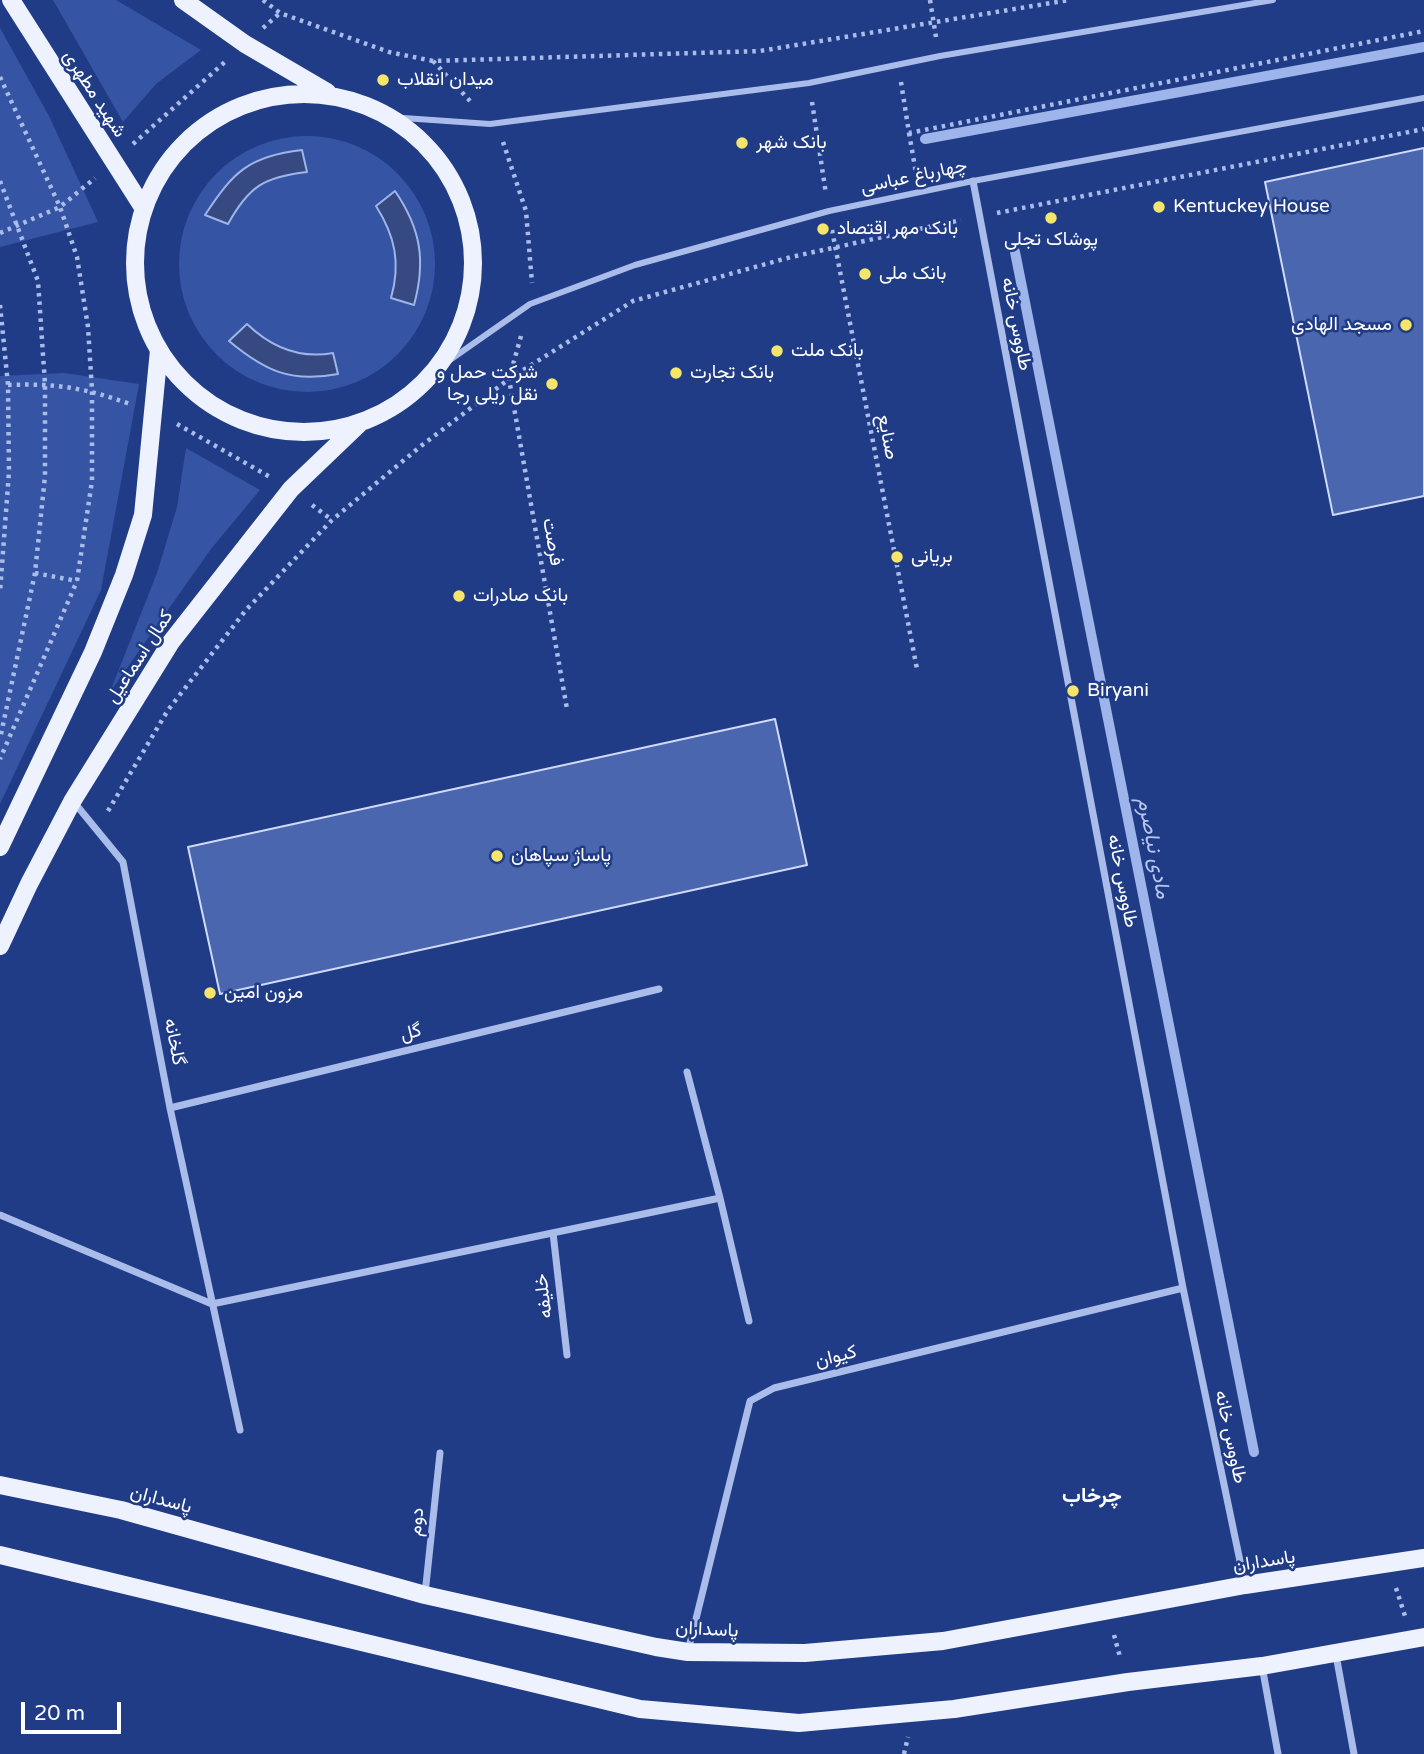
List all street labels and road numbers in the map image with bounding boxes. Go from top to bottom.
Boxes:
street label: شهید مطهری [57,46,131,142]
street label: چهارباغ عباسی [859,155,969,199]
street label: طاووس خانه [996,275,1036,373]
street label: صنایع [871,412,903,462]
street label: فرصت [537,516,567,568]
street label: کمال اسماعیل [101,606,179,708]
street label: طاووس خانه [1102,832,1142,930]
street label: گلخانه [158,1016,190,1068]
street label: گل [398,1019,424,1047]
street label: خلیفه [530,1272,558,1320]
street label: کیوان [813,1341,859,1373]
street label: طاووس خانه [1209,1388,1251,1486]
street label: پاسداران [128,1481,194,1519]
street label: دوم [404,1506,430,1538]
street label: پاسداران [1231,1546,1297,1578]
street label: پاسداران [675,1617,739,1643]

